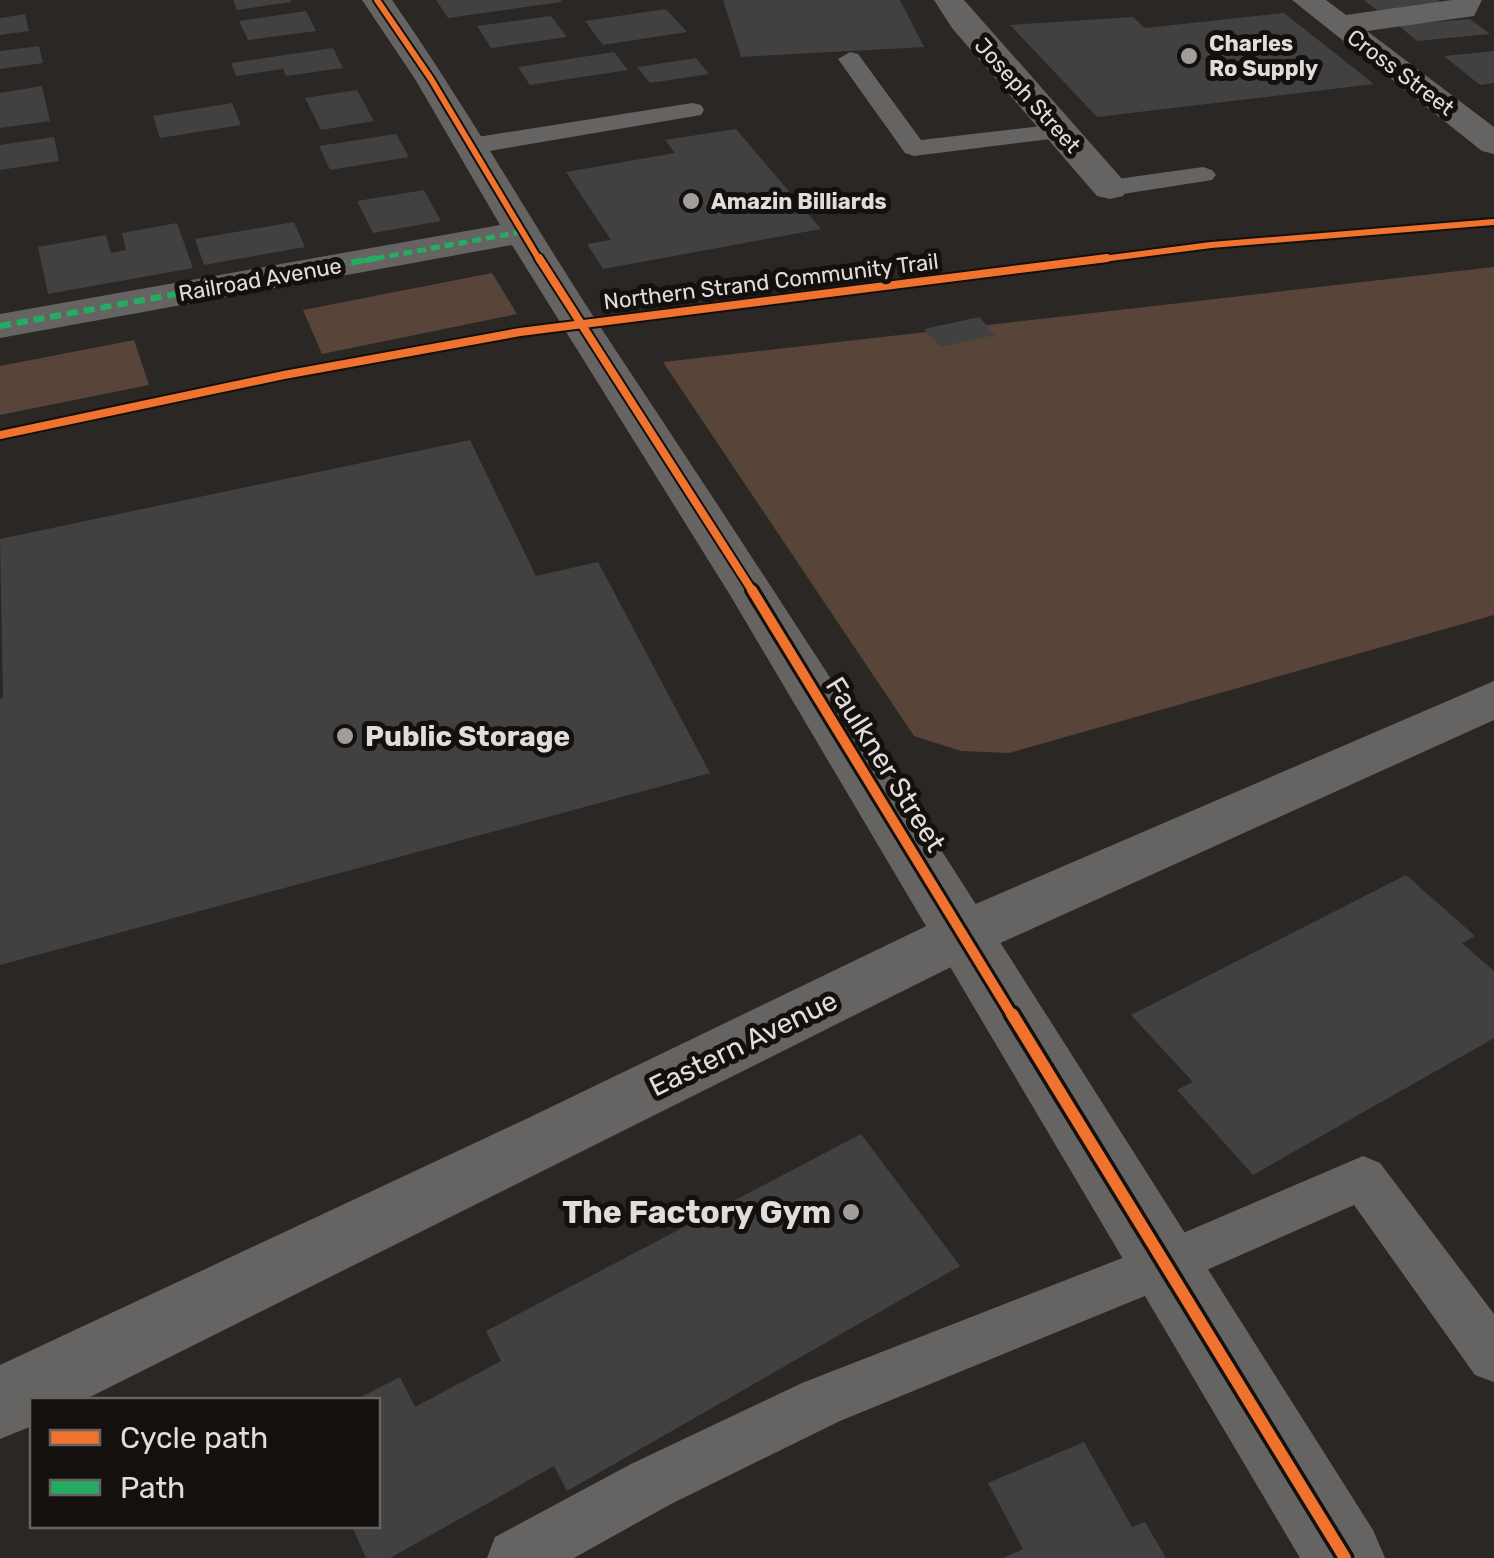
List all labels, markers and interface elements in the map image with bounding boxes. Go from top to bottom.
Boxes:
street label: Cross Street [1342,23,1460,122]
place label: Charles Ro Supply [1209,30,1318,82]
street label: Joseph Street [969,32,1087,159]
marker: Charles Ro Supply [1178,45,1200,67]
place label: Amazin Billiards [711,188,887,215]
marker: Amazin Billiards [680,190,702,212]
street label: Northern Strand Community Trail [602,248,940,315]
street label: Railroad Avenue [176,252,344,307]
street label: Faulkner Street [819,671,952,858]
place label: Public Storage [365,720,570,753]
marker: Public Storage [334,725,356,747]
street label: Eastern Avenue [644,984,843,1103]
place label: The Factory Gym [562,1193,831,1231]
marker: The Factory Gym [840,1201,862,1223]
legend [30,1398,380,1528]
text: Cycle path [120,1420,268,1456]
text: Path [120,1470,185,1506]

